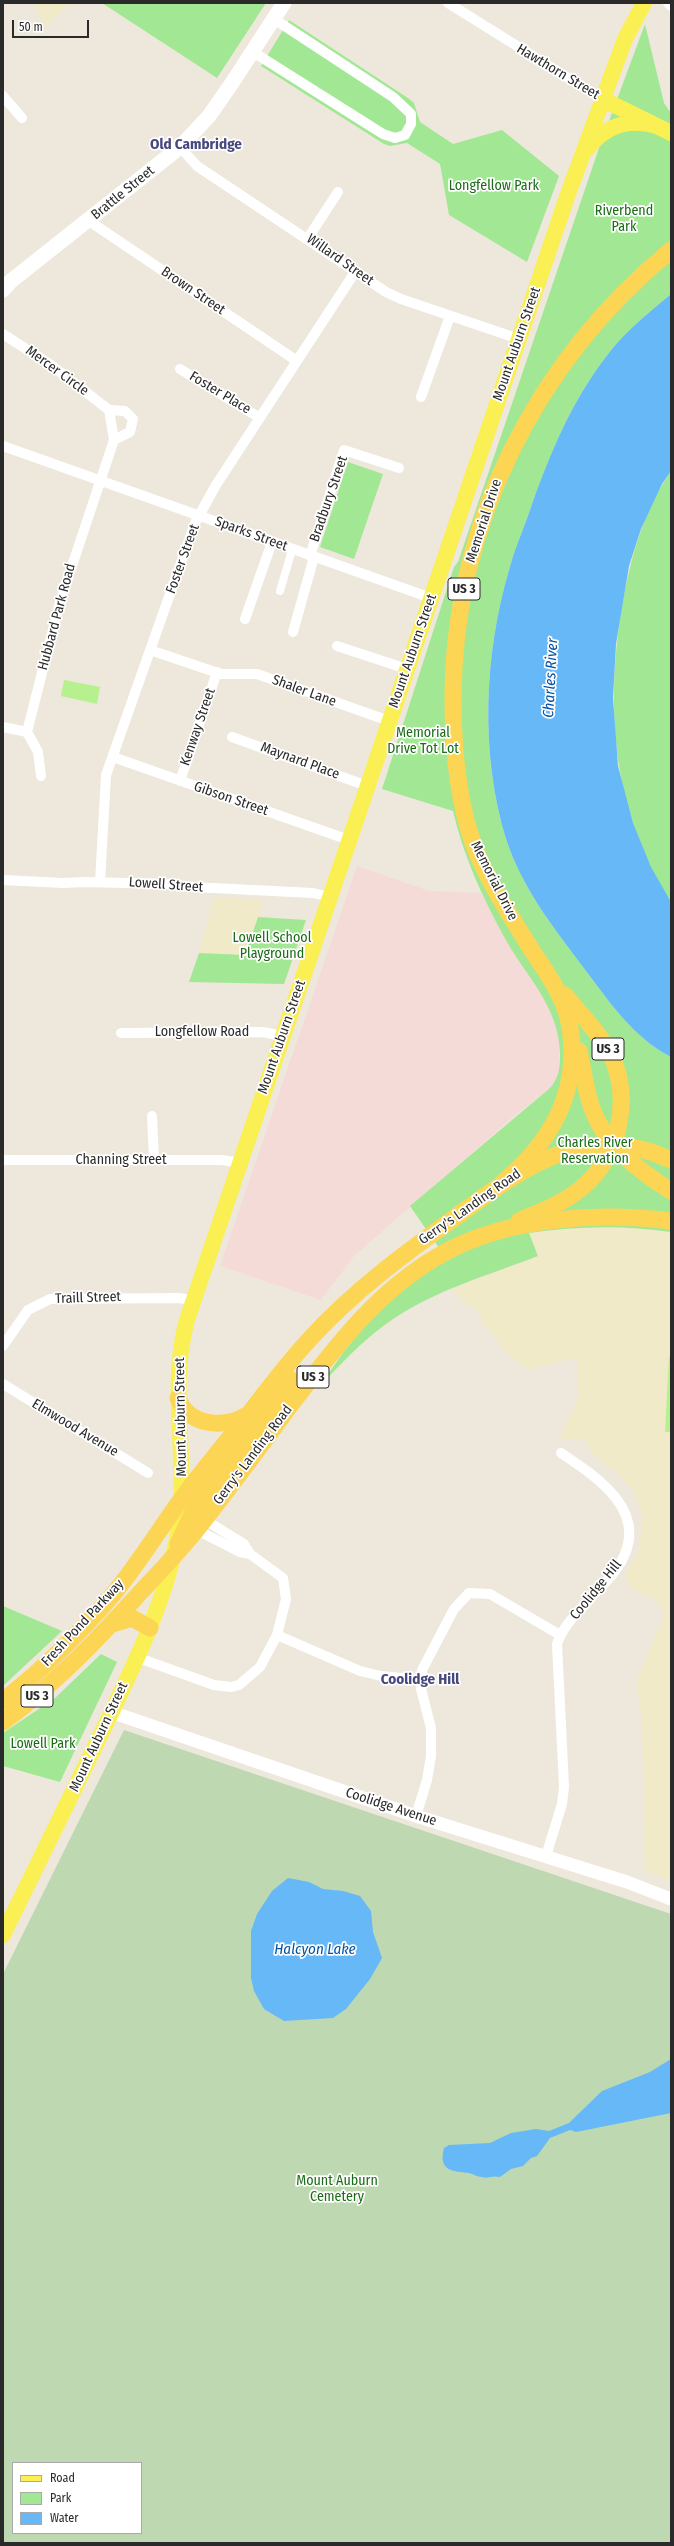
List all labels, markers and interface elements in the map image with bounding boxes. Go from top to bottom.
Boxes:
scale bar [14,12,91,38]
text: 50 m [19,20,43,34]
street label: Hawthorn Street [513,41,603,103]
district label: Old Cambridge [150,136,242,154]
street label: Brattle Street [88,162,158,224]
park label: Longfellow Park [449,178,539,194]
park label: Riverbend Park [595,203,653,236]
street label: Willard Street [303,231,377,289]
street label: Brown Street [158,263,228,319]
street label: Mount Auburn Street [490,285,544,403]
street label: Mercer Circle [22,343,92,399]
street label: Foster Place [186,368,254,418]
street label: Bradbury Street [306,454,352,544]
street label: Memorial Drive [463,477,505,565]
street label: Sparks Street [212,513,290,555]
street label: Foster Street [163,522,203,596]
street label: Hubbard Park Road [35,562,79,672]
road number: US 3 [448,578,480,600]
street label: Mount Auburn Street [386,592,440,710]
water label: Charles River [540,638,562,718]
street label: Shaler Lane [270,672,338,710]
street label: Kenway Street [177,686,219,768]
park label: Memorial Drive Tot Lot [387,725,459,758]
street label: Maynard Place [258,739,342,783]
street label: Gibson Street [192,778,270,820]
street label: Memorial Drive [467,839,521,923]
street label: Lowell Street [128,874,204,896]
park label: Lowell School Playground [233,930,311,962]
street label: Mount Auburn Street [255,978,309,1096]
street label: Longfellow Road [155,1024,249,1040]
road number: US 3 [592,1038,624,1060]
park label: Charles River Reservation [557,1135,633,1168]
street label: Channing Street [75,1152,167,1168]
street label: Gerry's Landing Road [416,1166,524,1248]
street label: Traill Street [55,1288,121,1308]
street label: Mount Auburn Street [172,1357,190,1477]
road number: US 3 [297,1366,329,1388]
street label: Elmwood Avenue [29,1396,121,1460]
street label: Gerry's Landing Road [210,1402,296,1508]
street label: Coolidge Hill [567,1557,625,1623]
street label: Fresh Pond Parkway [38,1576,128,1670]
district label: Coolidge Hill [381,1671,459,1689]
street label: Mount Auburn Street [66,1679,132,1795]
road number: US 3 [21,1685,53,1707]
park label: Lowell Park [11,1736,75,1752]
street label: Coolidge Avenue [343,1784,439,1830]
water label: Halcyon Lake [274,1941,356,1959]
park label: Mount Auburn Cemetery [296,2173,378,2206]
legend [12,2462,142,2534]
text: Road [50,2471,75,2485]
text: Park [50,2491,71,2505]
text: Water [50,2511,78,2525]

